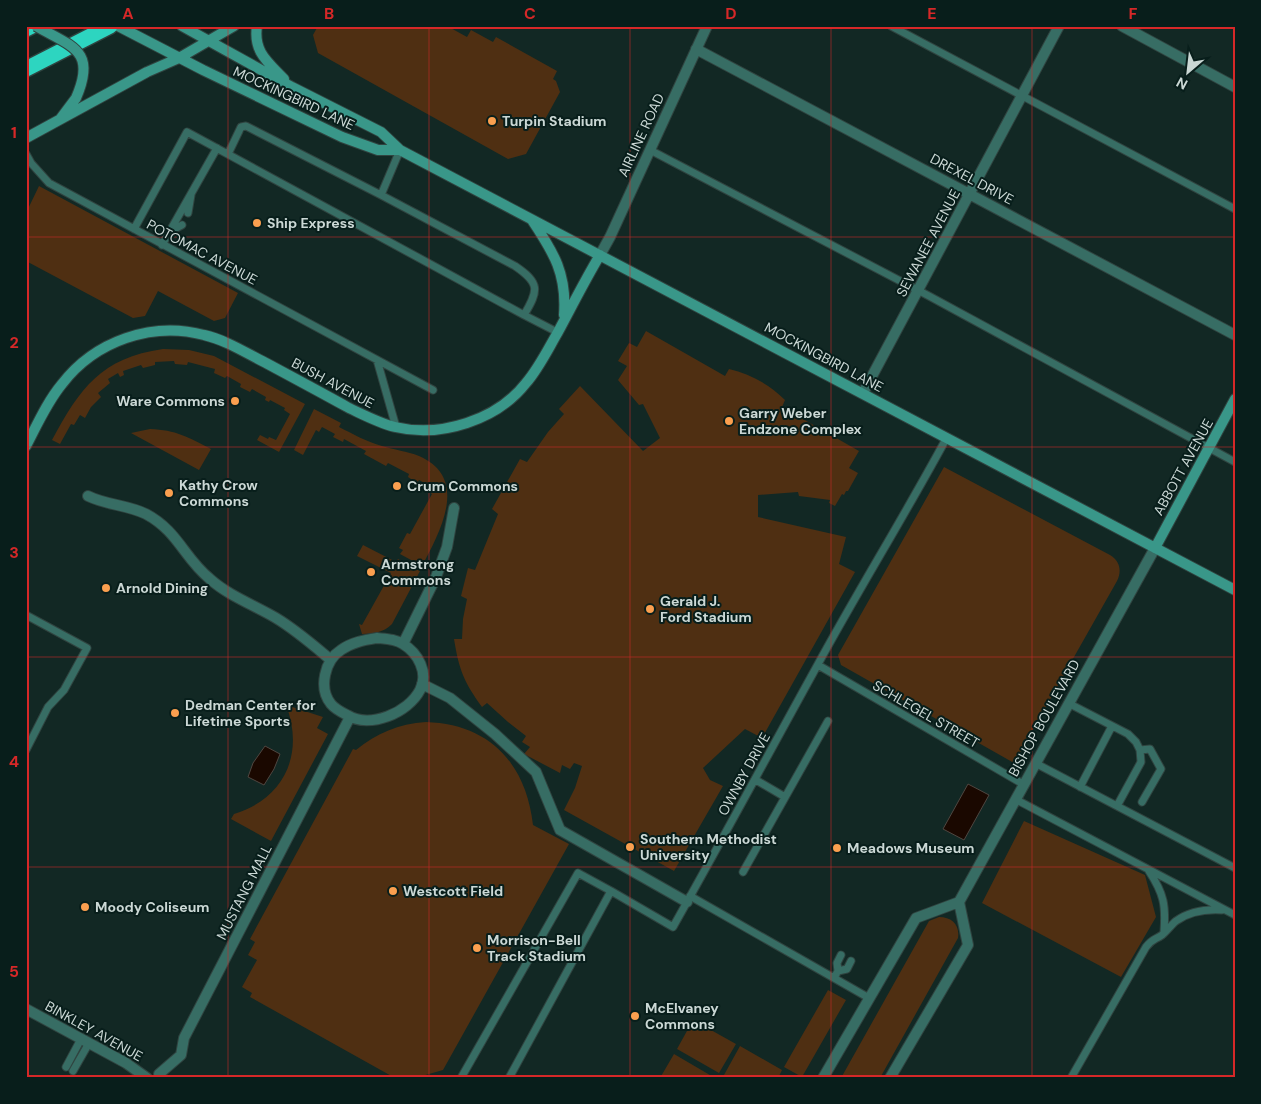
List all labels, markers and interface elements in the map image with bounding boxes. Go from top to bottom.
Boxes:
text: A [122,3,134,24]
text: B [324,3,334,24]
text: C [524,3,536,24]
text: D [725,3,737,24]
text: E [927,3,937,24]
text: F [1129,3,1138,24]
north arrow [1164,48,1214,98]
street label: MOCKINGBIRD LANE [230,62,358,134]
text: N [1173,73,1191,94]
street label: AIRLINE ROAD [614,90,668,180]
place label: Turpin Stadium [502,112,606,130]
marker: Turpin Stadium [486,115,498,127]
text: 1 [11,122,17,143]
street label: DREXEL DRIVE [927,150,1017,209]
street label: SEWANEE AVENUE [892,186,964,300]
place label: Ship Express [267,214,355,232]
street label: POTOMAC AVENUE [144,215,261,289]
marker: Ship Express [251,217,263,229]
street label: MOCKINGBIRD LANE [761,318,887,396]
text: 2 [9,332,19,353]
street label: BUSH AVENUE [289,354,377,412]
place label: Ware Commons [116,392,225,410]
marker: Ware Commons [229,395,241,407]
place label: Garry Weber Endzone Complex [739,404,862,438]
marker: Garry Weber Endzone Complex [723,415,735,427]
street label: ABBOTT AVENUE [1149,415,1217,519]
place label: Kathy Crow Commons [179,476,258,510]
place label: Crum Commons [407,477,518,495]
marker: Crum Commons [391,480,403,492]
marker: Kathy Crow Commons [163,487,175,499]
text: 3 [9,542,19,563]
place label: Armstrong Commons [381,555,454,589]
marker: Armstrong Commons [365,566,377,578]
place label: Arnold Dining [116,579,208,597]
marker: Arnold Dining [100,582,112,594]
place label: Gerald J. Ford Stadium [660,592,752,626]
marker: Gerald J. Ford Stadium [644,603,656,615]
street label: BISHOP BOULEVARD [1004,656,1084,780]
street label: SCHLEGEL STREET [869,676,983,752]
place label: Dedman Center for Lifetime Sports [185,696,316,730]
marker: Dedman Center for Lifetime Sports [169,707,181,719]
street label: OWNBY DRIVE [714,729,774,819]
text: 4 [9,751,19,772]
place label: Southern Methodist University [640,830,777,864]
place label: Meadows Museum [847,839,974,857]
street label: MUSTANG MALL [212,841,276,943]
marker: Southern Methodist University [624,841,636,853]
marker: Meadows Museum [831,842,843,854]
place label: Westcott Field [403,882,503,900]
marker: Westcott Field [387,885,399,897]
place label: Moody Coliseum [95,898,210,916]
marker: Moody Coliseum [79,901,91,913]
place label: Morrison-Bell Track Stadium [487,931,586,965]
marker: Morrison-Bell Track Stadium [471,942,483,954]
text: 5 [9,961,19,982]
street label: BINKLEY AVENUE [42,997,146,1065]
place label: McElvaney Commons [645,999,719,1033]
marker: McElvaney Commons [629,1010,641,1022]

